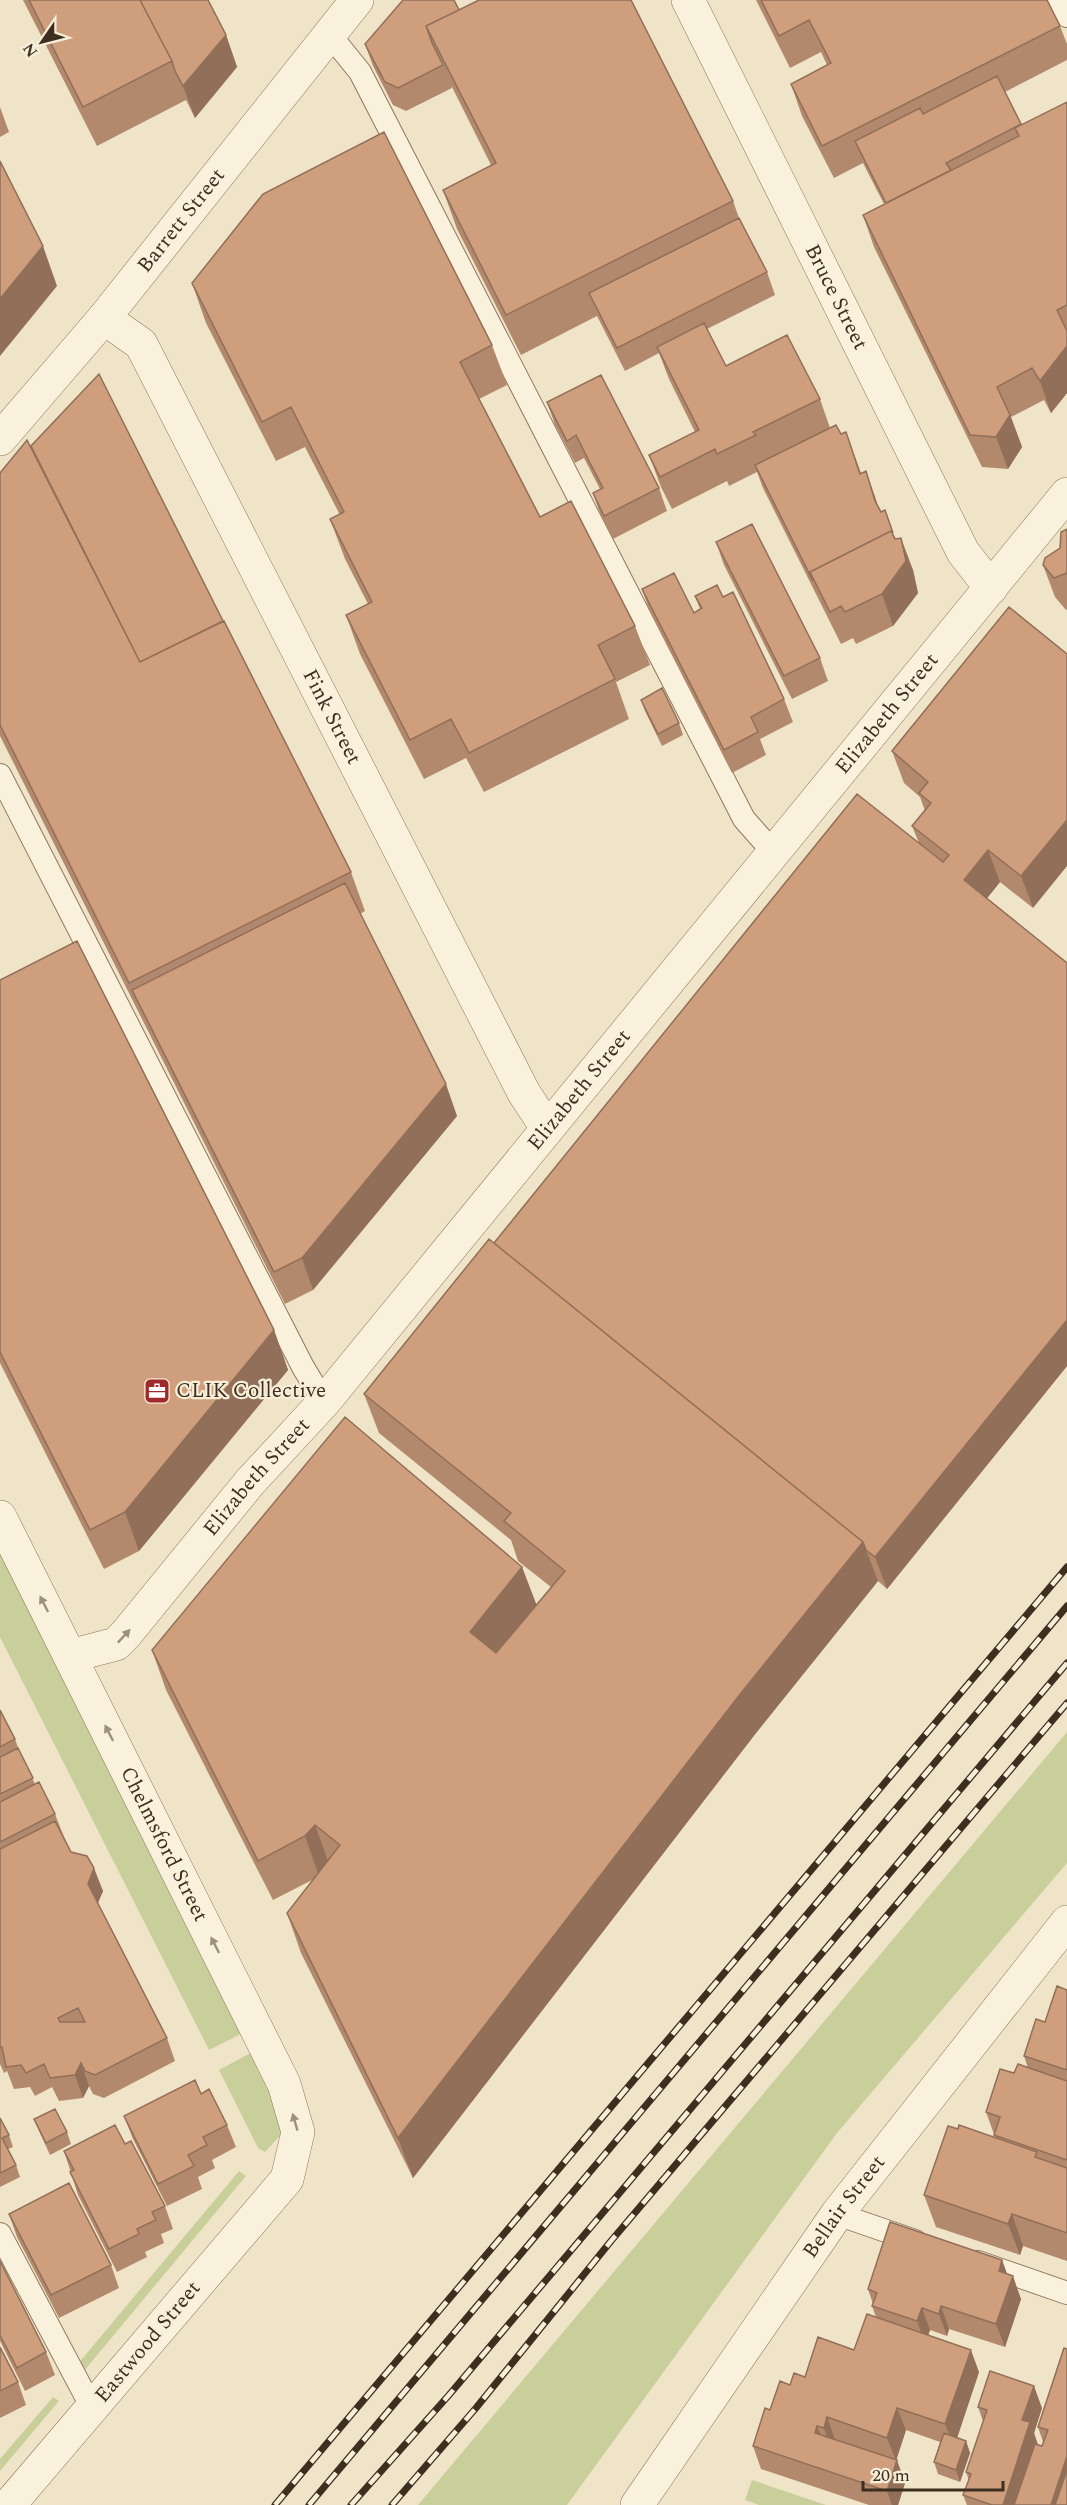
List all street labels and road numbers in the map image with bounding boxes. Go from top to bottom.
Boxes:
street label: Barrett Street [130,161,233,280]
street label: Bruce Street [796,239,876,356]
street label: Elizabeth Street [828,646,947,782]
street label: Fink Street [294,663,369,770]
street label: Elizabeth Street [520,1022,639,1158]
street label: Elizabeth Street [196,1410,318,1543]
street label: Chelmsford Street [112,1761,216,1927]
street label: Bellair Street [795,2148,893,2265]
street label: Eastwood Street [87,2274,209,2410]

